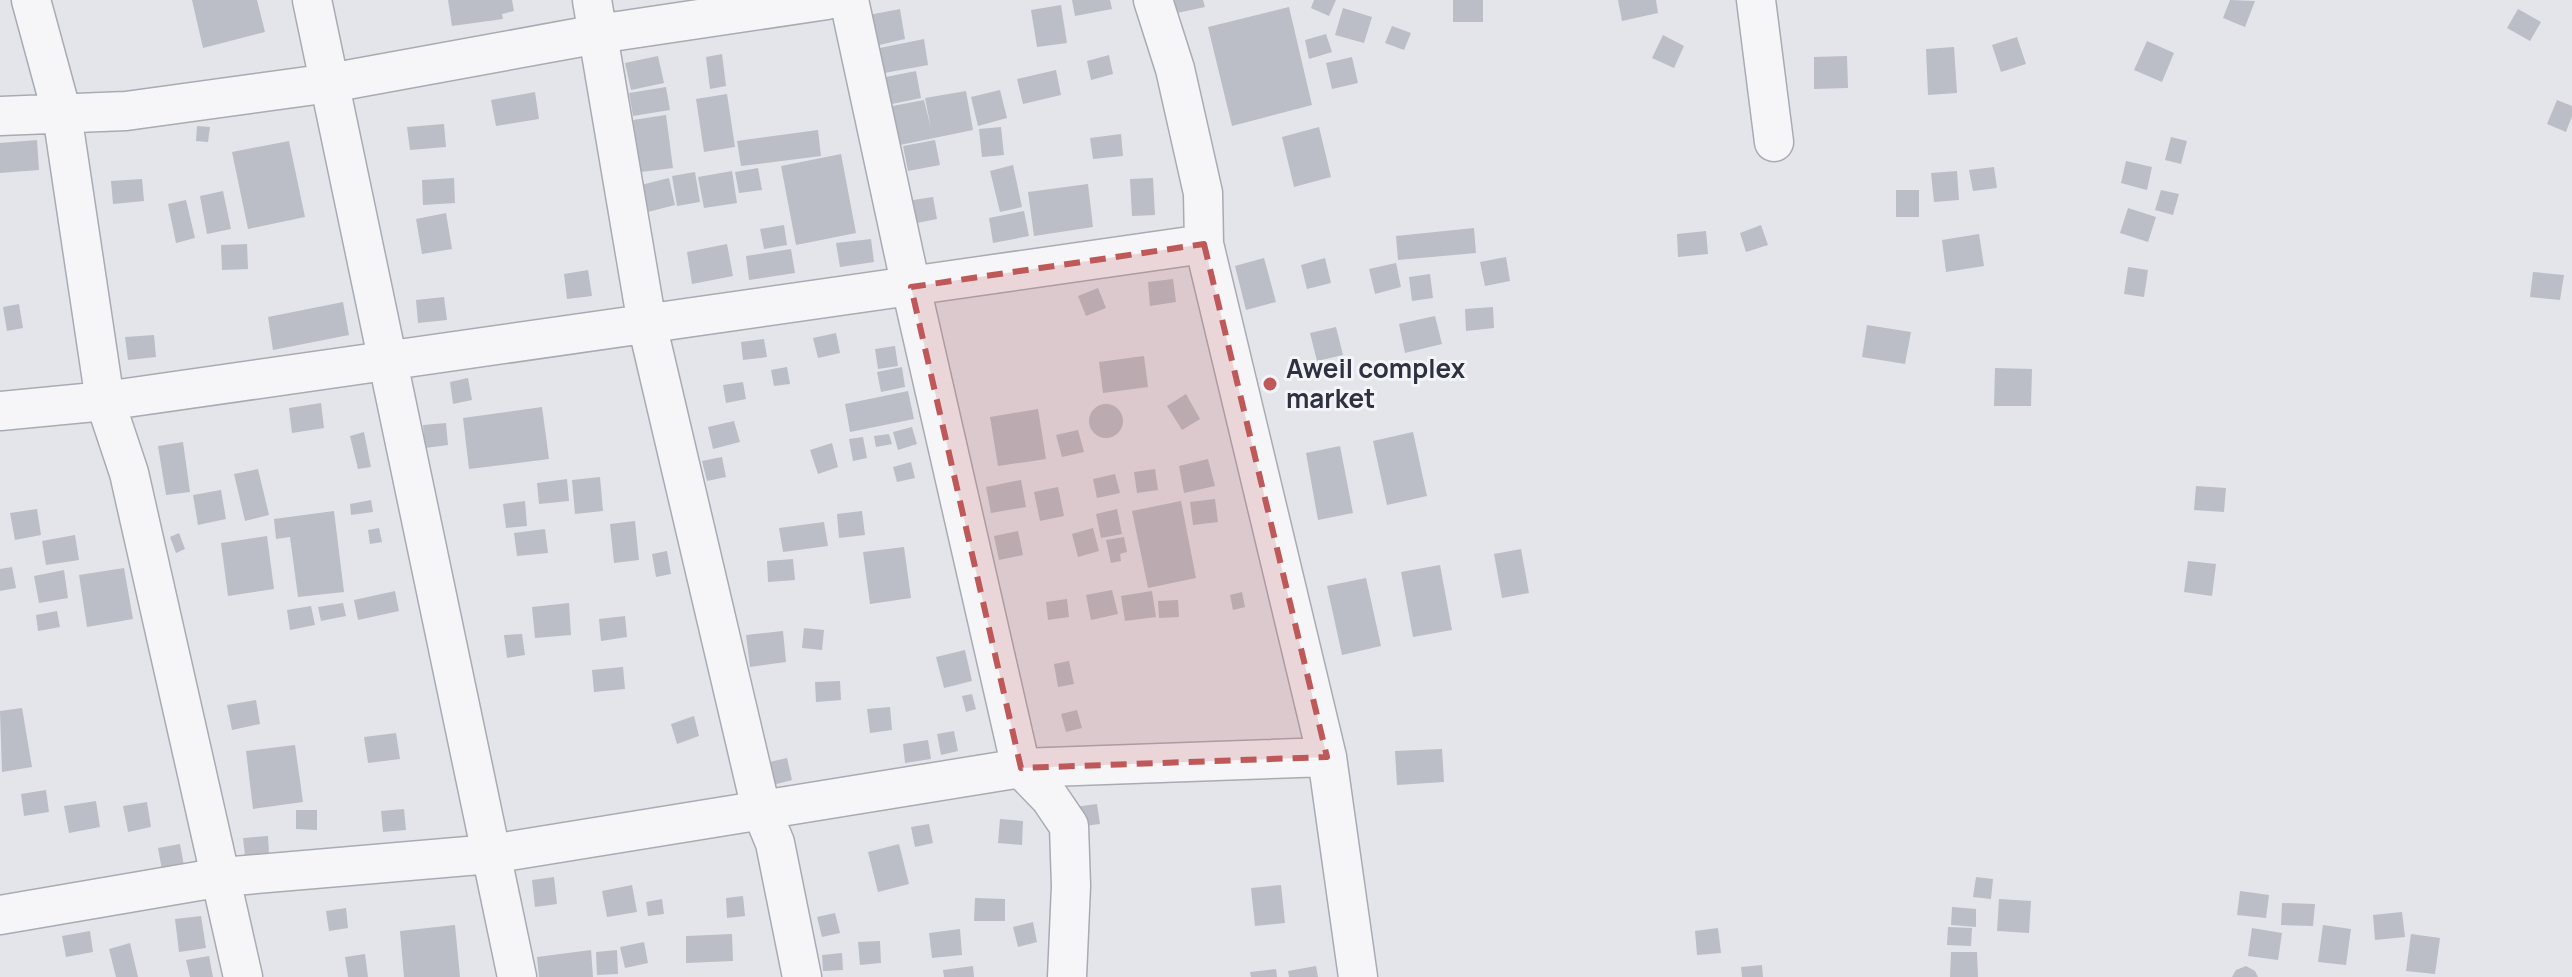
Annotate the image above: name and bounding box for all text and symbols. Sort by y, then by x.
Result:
place label: Aweil complex market [1286,350,1466,416]
marker: Aweil complex market [1261,375,1279,393]

